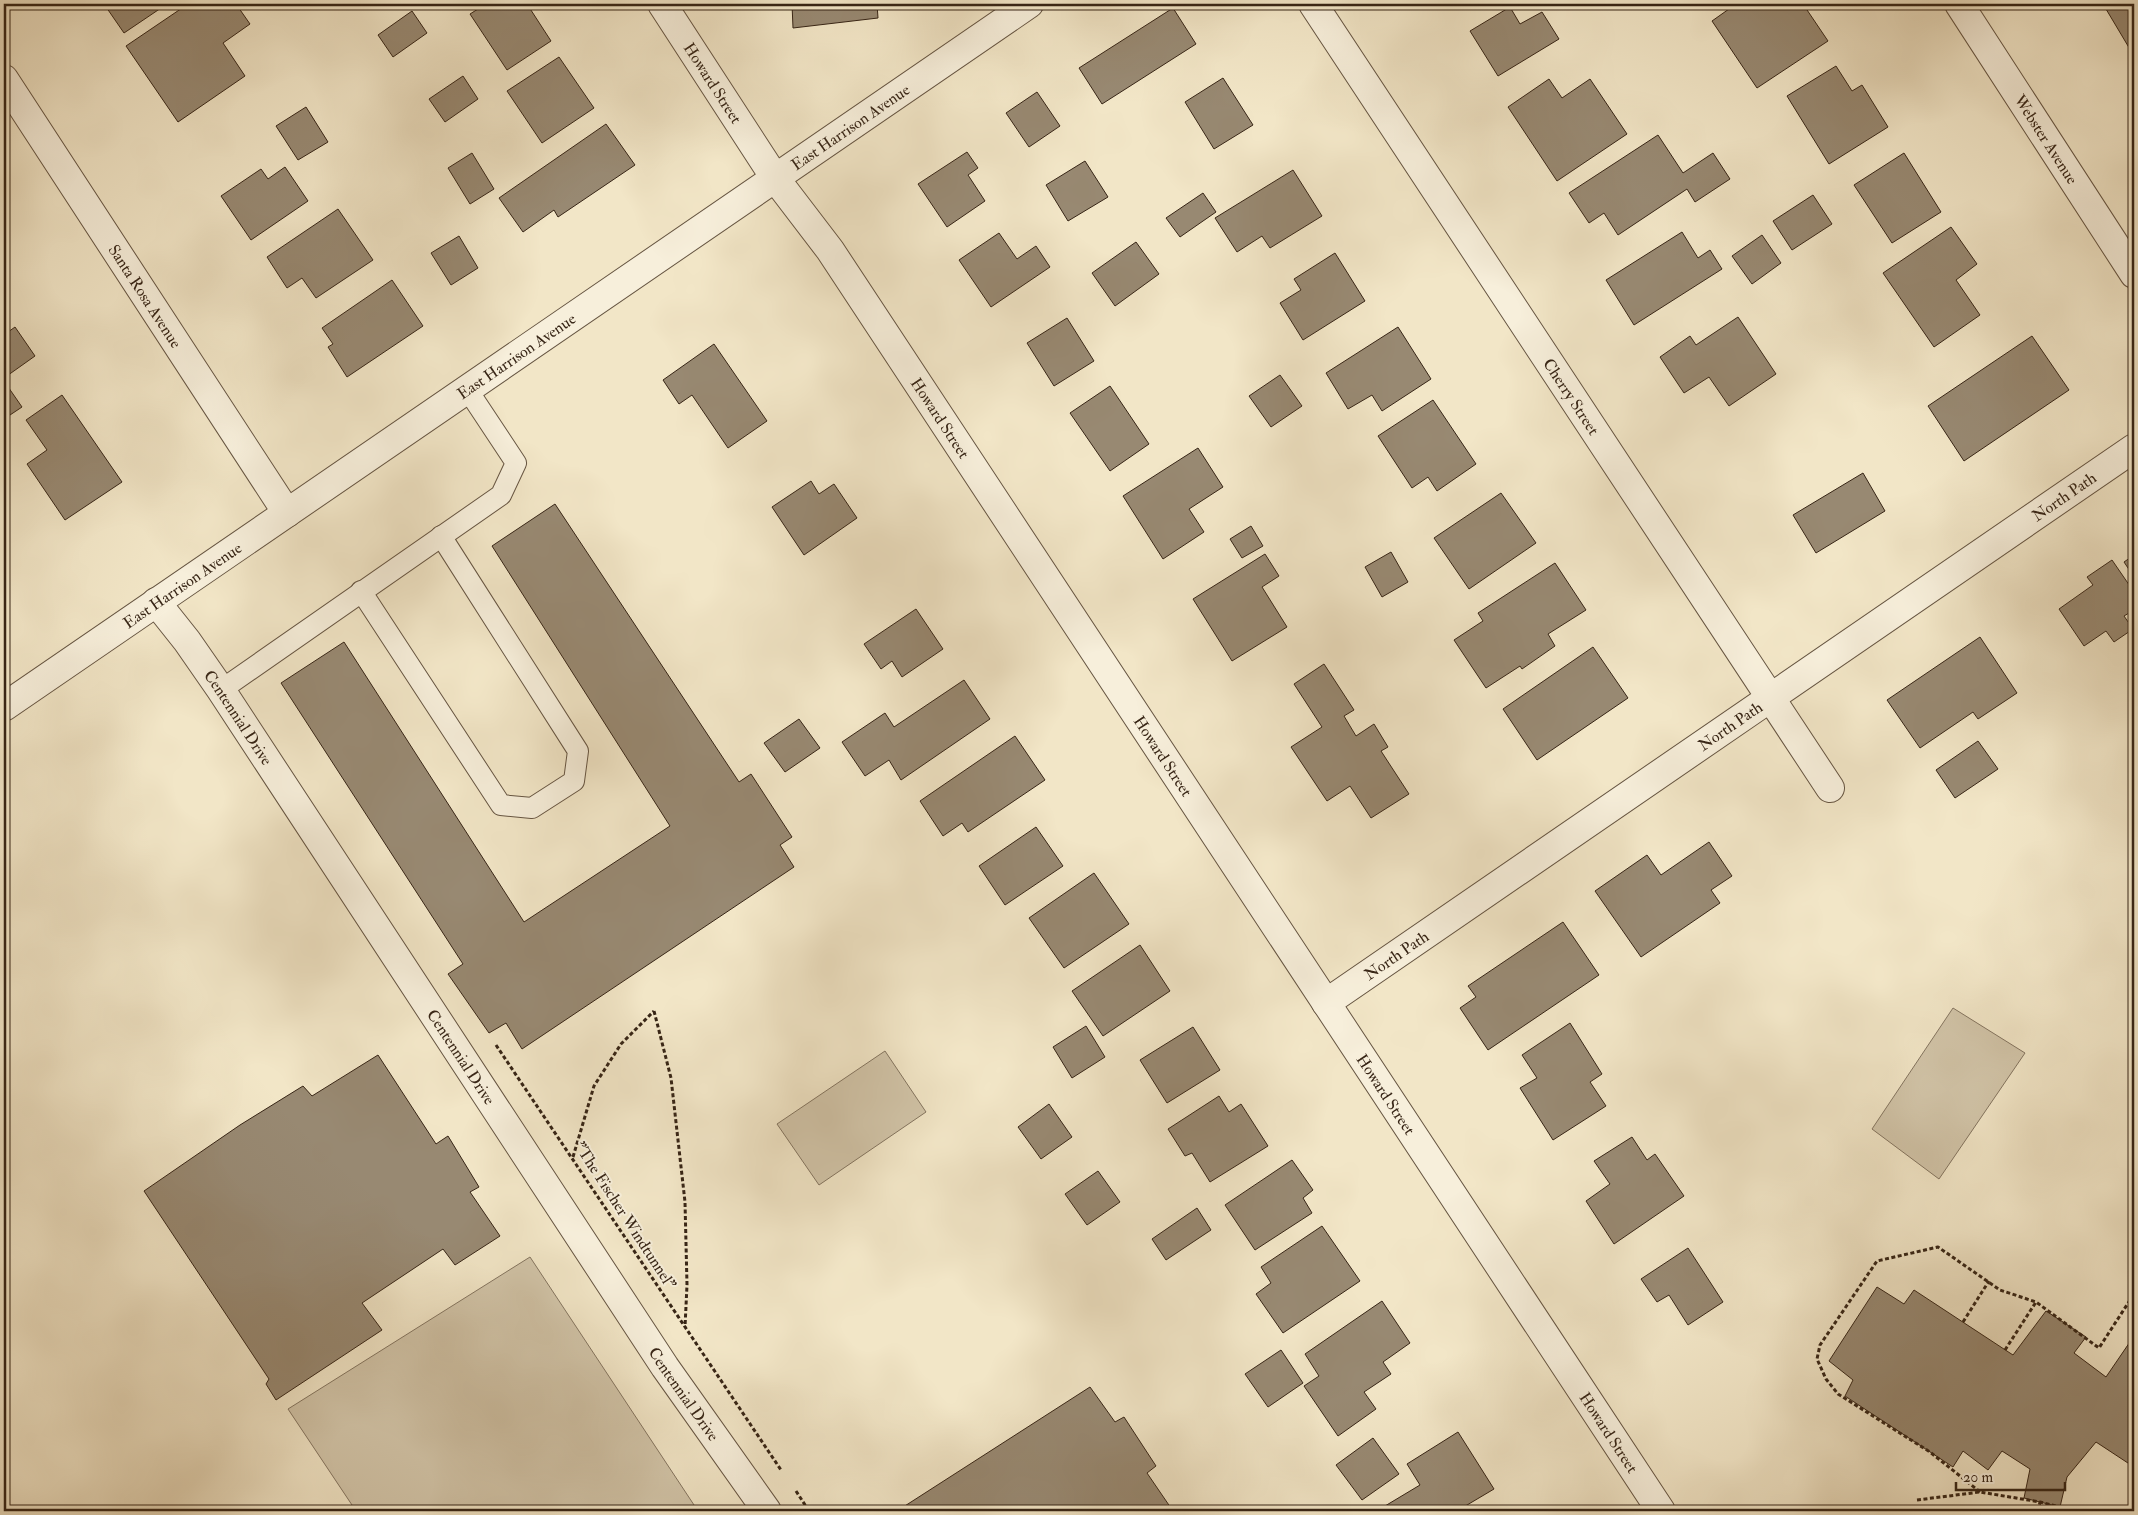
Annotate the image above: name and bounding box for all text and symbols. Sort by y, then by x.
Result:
street label: Howard Street [679,39,746,128]
street label: East Harrison Avenue [788,80,914,175]
street label: Webster Avenue [2009,90,2082,188]
street label: Santa Rosa Avenue [104,241,186,352]
street label: East Harrison Avenue [454,309,580,404]
street label: Cherry Street [1538,355,1603,439]
street label: Howard Street [906,374,974,462]
street label: North Path [2028,468,2101,526]
street label: East Harrison Avenue [120,538,246,633]
street label: Centennial Drive [199,666,277,769]
street label: North Path [1694,697,1767,756]
street label: Howard Street [1129,712,1196,801]
street label: North Path [1361,926,1433,985]
street label: Centennial Drive [422,1006,499,1109]
street label: Howard Street [1352,1050,1419,1139]
street label: "The Fischer Windtunnel" [570,1138,680,1293]
street label: Centennial Drive [644,1344,723,1445]
street label: Howard Street [1574,1389,1642,1477]
scale bar [1956,1460,2064,1492]
text: 20 m [1963,1468,1993,1487]

